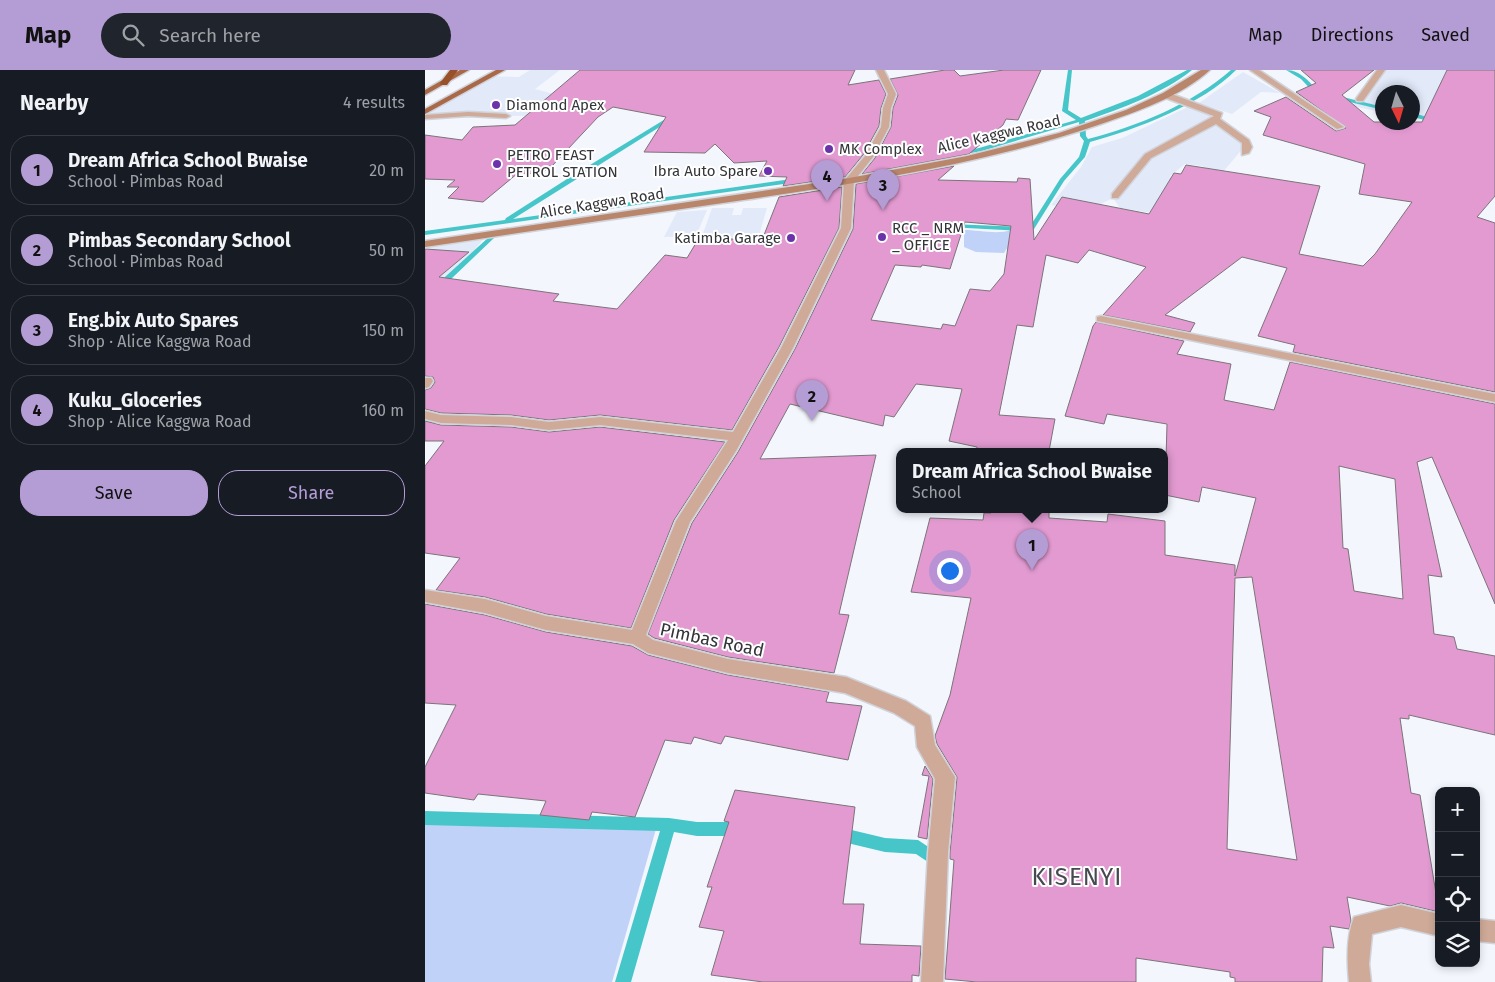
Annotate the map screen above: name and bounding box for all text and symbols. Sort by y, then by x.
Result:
search box [101,13,451,58]
text: Map [25,21,71,49]
icon: search [119,21,147,49]
text: Search here [159,24,261,47]
text: Map [1248,24,1283,46]
text: Directions [1311,24,1393,46]
text: Saved [1421,24,1470,46]
north arrow [1375,85,1420,130]
text: Nearby [20,90,88,116]
text: 4 results [343,93,405,112]
place label: Diamond Apex [506,96,605,114]
marker: Diamond Apex [490,99,502,111]
street label: Alice Kaggwa Road [936,111,1062,157]
place label: MK Complex [839,140,922,158]
marker: MK Complex [823,143,835,155]
place label: PETRO FEAST PETROL STATION [507,146,618,181]
text: Dream Africa School Bwaise [68,149,308,172]
marker: PETRO FEAST PETROL STATION [491,158,503,170]
pin: 4 [811,160,843,201]
text: 1 [33,161,41,180]
text: 20 m [369,161,404,180]
place label: Ibra Auto Spare [653,162,758,180]
marker: Ibra Auto Spare [762,165,774,177]
pin: 3 [867,169,899,210]
text: School · Pimbas Road [68,172,223,191]
street label: Alice Kaggwa Road [538,184,666,222]
place label: RCC _ NRM _ OFFICE [892,219,964,254]
text: Pimbas Secondary School [68,229,291,252]
place label: Katimba Garage [674,229,781,247]
marker: RCC _ NRM _ OFFICE [876,231,888,243]
marker: Katimba Garage [785,232,797,244]
text: 2 [33,241,41,260]
text: 50 m [369,241,404,260]
text: School · Pimbas Road [68,252,223,271]
text: Eng.bix Auto Spares [68,309,239,332]
text: 3 [33,321,41,340]
text: 150 m [362,321,404,340]
text: Shop · Alice Kaggwa Road [68,332,252,351]
pin: 2 [796,380,828,421]
text: Kuku_Gloceries [68,389,202,412]
text: 4 [32,401,42,420]
text: 160 m [362,401,404,420]
text: Shop · Alice Kaggwa Road [68,412,252,431]
popup [896,448,1168,513]
text: Dream Africa School Bwaise [912,460,1152,483]
button: Save [20,470,208,516]
button: Share [218,470,405,516]
text: School [912,483,961,502]
pin: 1 [1016,529,1048,570]
your location [937,558,963,584]
street label: Pimbas Road [658,618,766,662]
map controls [1435,787,1480,967]
button: + [1435,787,1480,832]
button: − [1435,832,1480,877]
district label: KISENYI [1032,863,1122,891]
button: locate [1435,877,1480,922]
button: layers [1435,922,1480,967]

